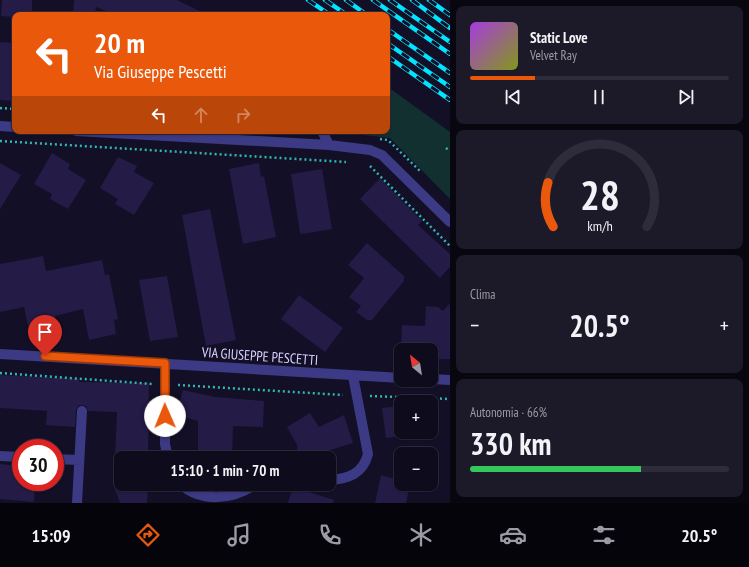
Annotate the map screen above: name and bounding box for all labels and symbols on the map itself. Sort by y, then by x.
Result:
pin [28,315,62,356]
street label: VIA GIUSEPPE PESCETTI [200,343,319,369]
north arrow [394,343,438,387]
position arrow [144,395,186,437]
speed limit sign: 30 [12,439,64,491]

